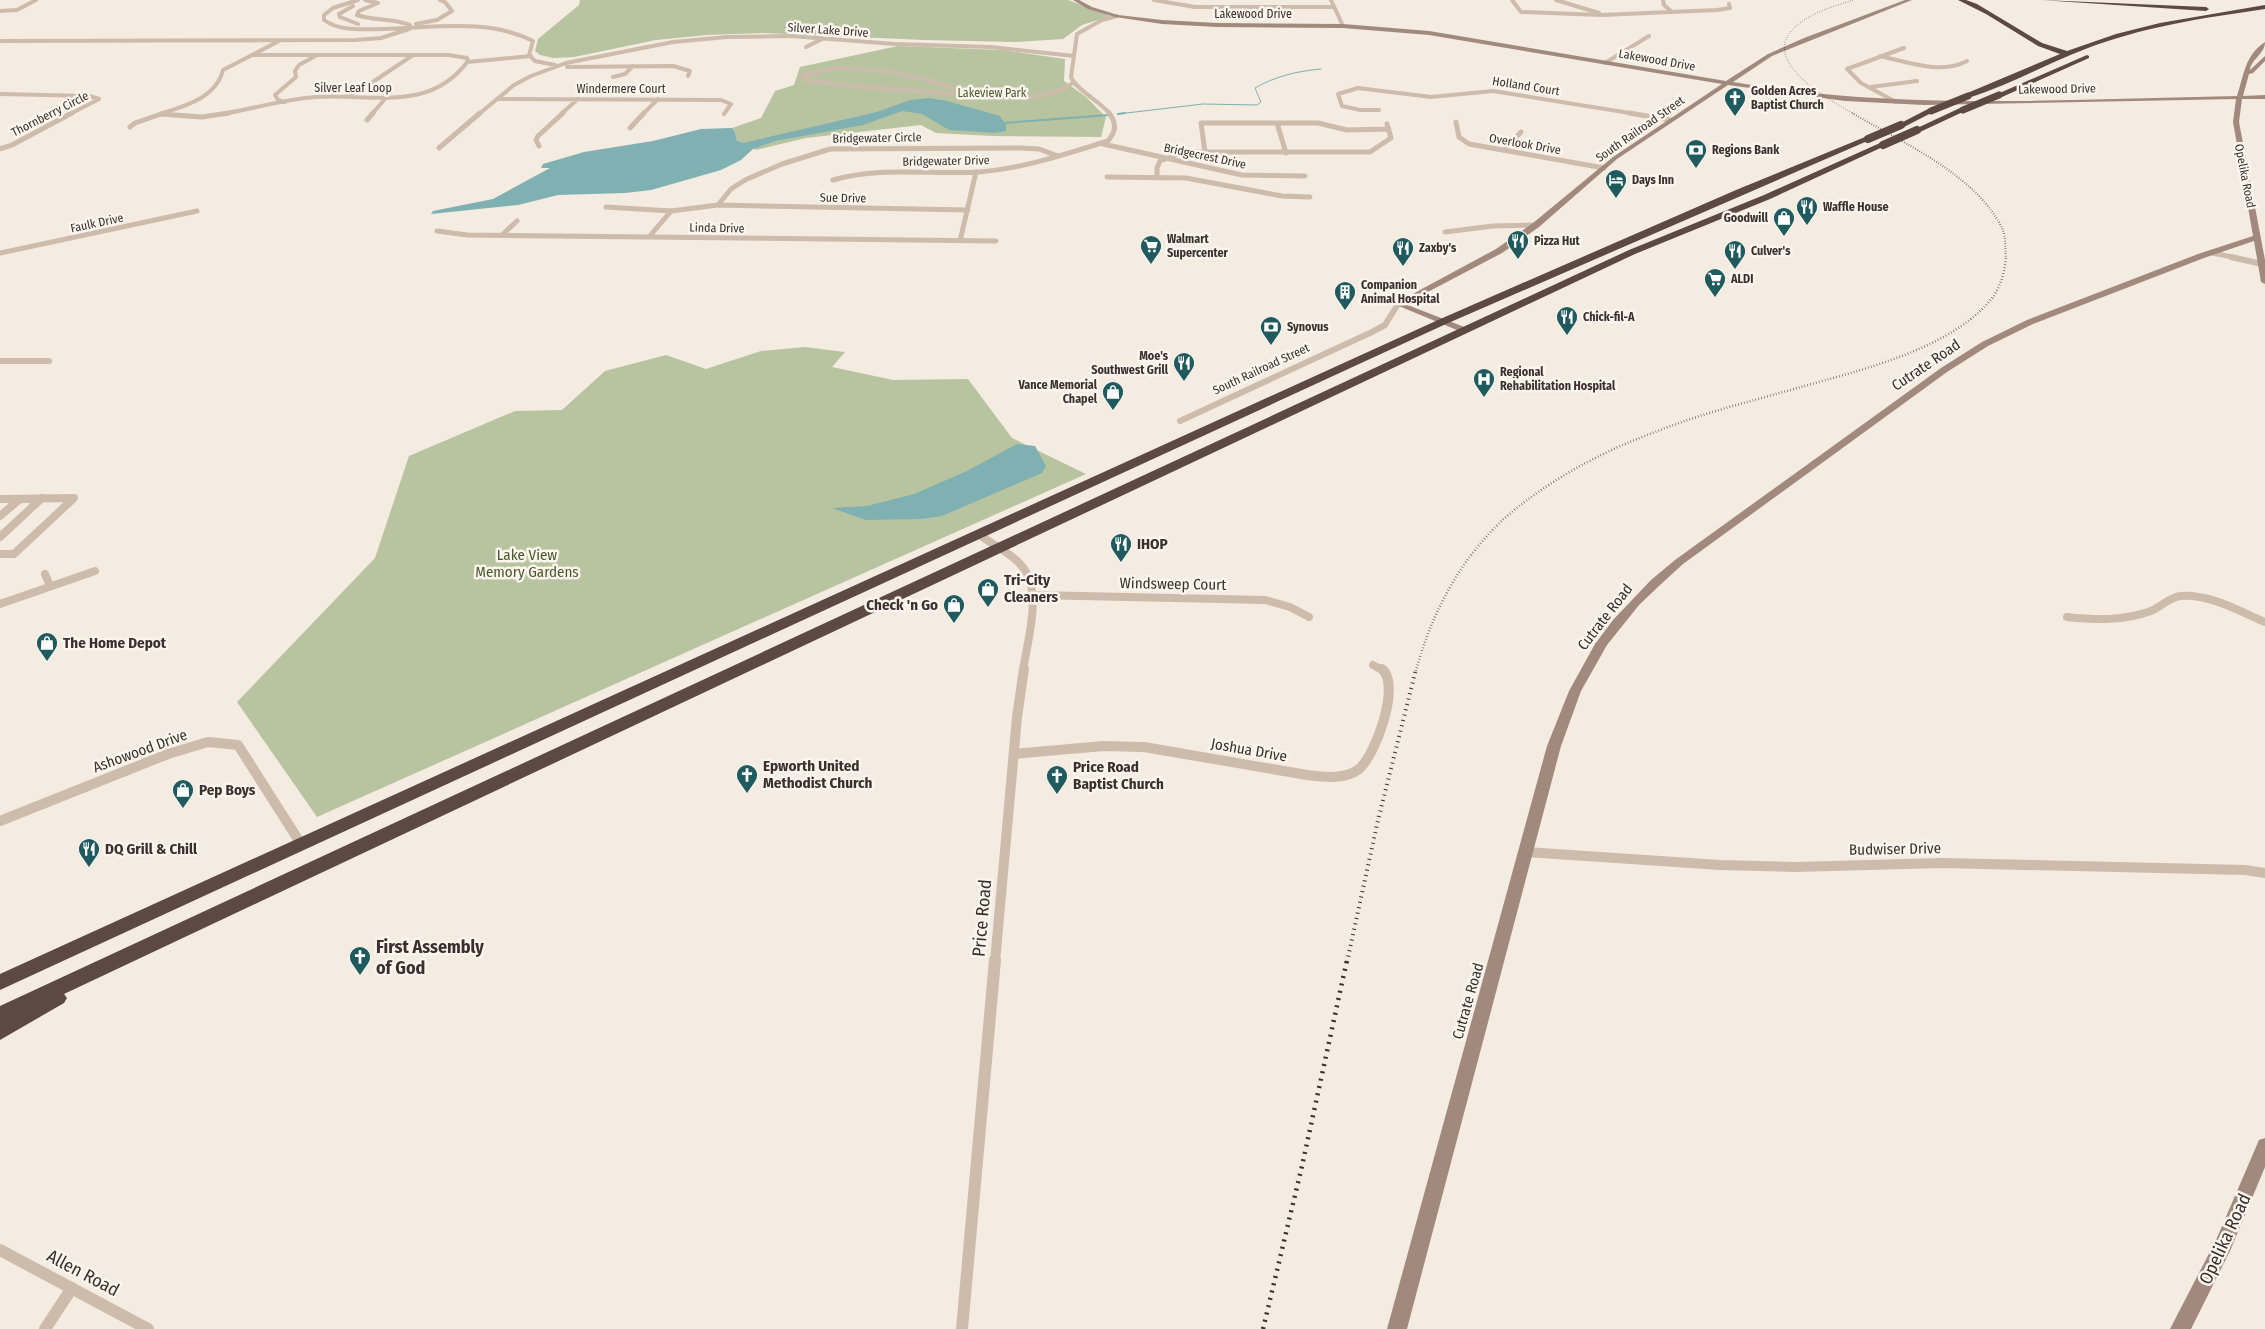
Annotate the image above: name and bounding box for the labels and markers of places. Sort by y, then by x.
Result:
place label: Golden Acres Baptist Church [1751,84,1824,112]
church icon: Golden Acres Baptist Church [1723,86,1747,117]
bank icon: Regions Bank [1684,138,1708,169]
place label: Regions Bank [1712,143,1780,157]
hotel icon: Days Inn [1604,168,1628,199]
place label: Days Inn [1632,173,1674,187]
restaurant icon: Waffle House [1795,195,1819,226]
place label: Waffle House [1823,200,1889,214]
shop icon: Goodwill [1772,206,1796,237]
place label: Goodwill [1724,211,1769,225]
restaurant icon: Pizza Hut [1506,229,1530,260]
place label: Walmart Supercenter [1167,232,1229,260]
supermarket icon: Walmart Supercenter [1139,234,1163,265]
place label: Pizza Hut [1534,234,1580,248]
restaurant icon: Zaxby's [1391,236,1415,267]
restaurant icon: Culver's [1723,239,1747,270]
place label: Zaxby's [1419,241,1457,255]
place label: Culver's [1751,244,1791,258]
supermarket icon: ALDI [1703,267,1727,298]
place label: ALDI [1730,272,1753,286]
place label: Companion Animal Hospital [1360,278,1440,306]
building icon: Companion Animal Hospital [1333,280,1357,311]
restaurant icon: Chick-fil-A [1555,305,1579,336]
place label: Chick-fil-A [1583,310,1635,324]
bank icon: Synovus [1259,315,1283,346]
place label: Synovus [1287,320,1329,334]
place label: Moe's Southwest Grill [1091,349,1169,377]
restaurant icon: Moe's Southwest Grill [1172,351,1196,382]
place label: Regional Rehabilitation Hospital [1500,365,1616,393]
hospital icon: Regional Rehabilitation Hospital [1472,367,1496,398]
place label: Vance Memorial Chapel [1017,378,1098,406]
shop icon: Vance Memorial Chapel [1101,380,1125,411]
restaurant icon: IHOP [1109,532,1133,563]
place label: IHOP [1137,535,1168,553]
place label: Tri-City Cleaners [1004,571,1058,606]
shop icon: Tri-City Cleaners [976,577,1000,608]
shop icon: Check 'n Go [942,593,966,624]
place label: Check 'n Go [866,596,938,614]
shop icon: The Home Depot [35,631,59,662]
place label: The Home Depot [63,634,167,652]
place label: Epworth United Methodist Church [763,757,873,792]
place label: Price Road Baptist Church [1073,758,1164,793]
church icon: Epworth United Methodist Church [735,763,759,794]
church icon: Price Road Baptist Church [1045,764,1069,795]
shop icon: Pep Boys [171,778,195,809]
place label: Pep Boys [199,781,256,799]
restaurant icon: DQ Grill & Chill [77,837,101,868]
place label: DQ Grill & Chill [105,840,198,858]
place label: First Assembly of God [376,936,484,979]
church icon: First Assembly of God [348,945,372,976]

